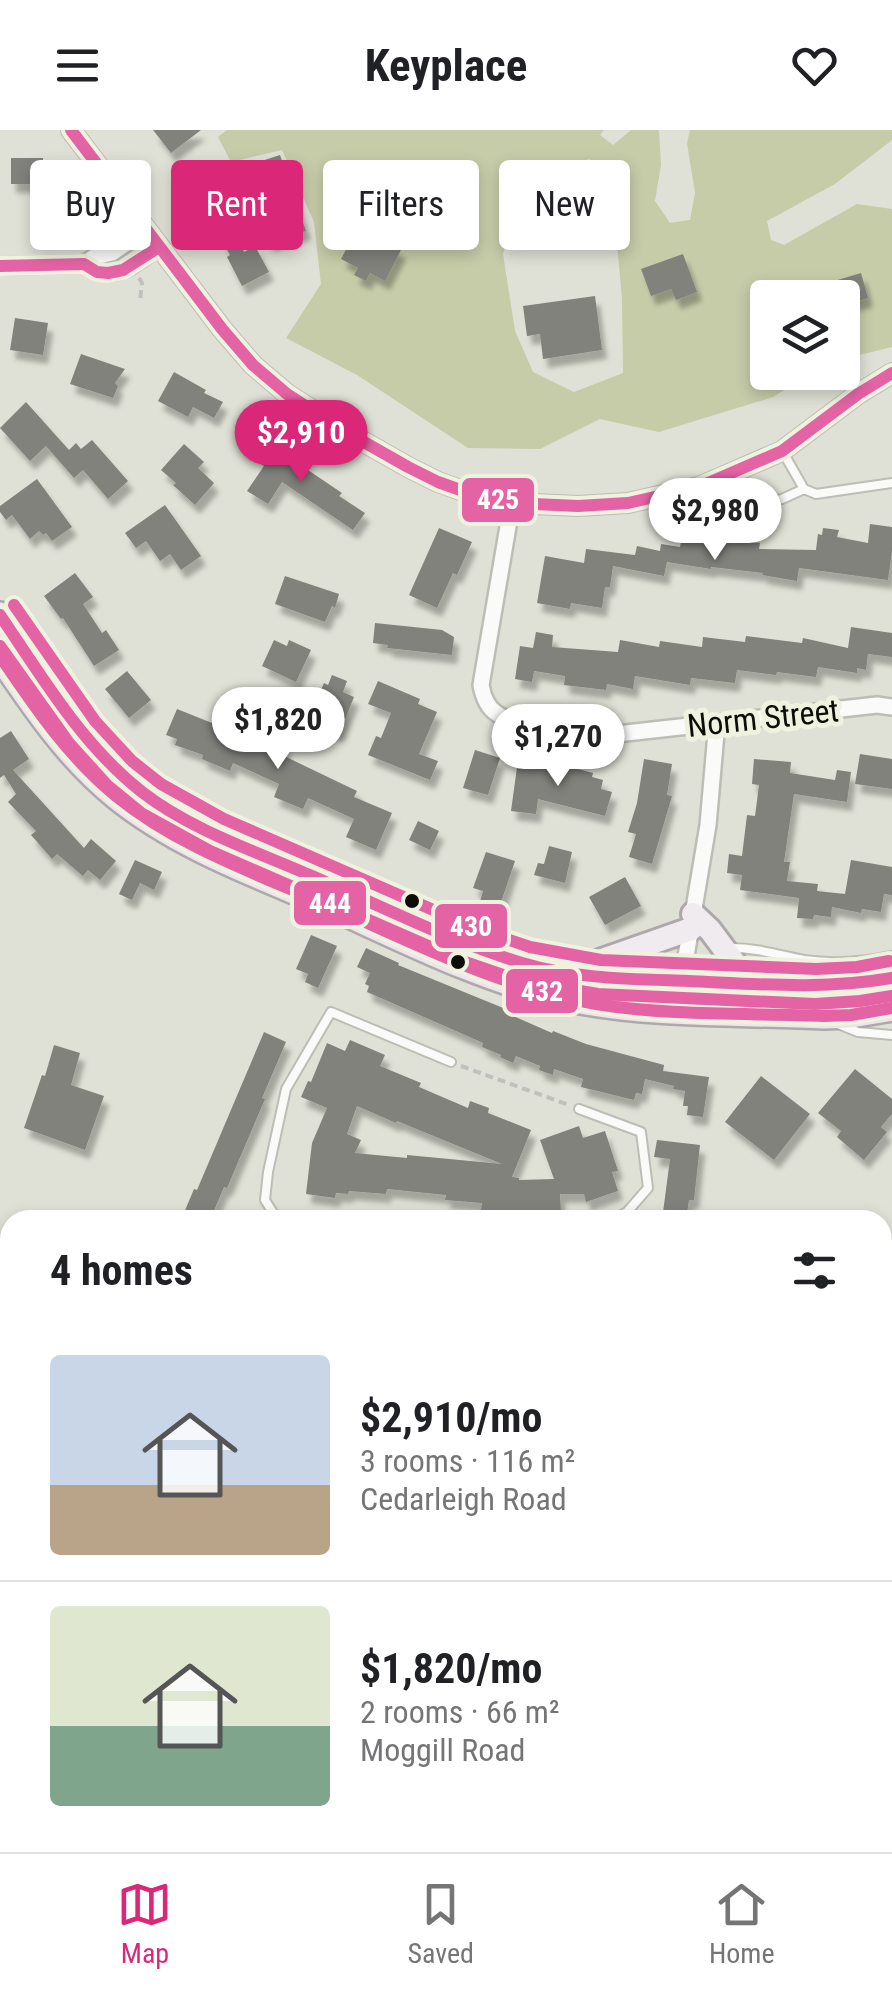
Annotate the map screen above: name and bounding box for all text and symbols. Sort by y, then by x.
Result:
icon: menu [50,38,105,93]
icon: heart [787,38,842,93]
text: Keyplace [365,39,527,92]
chip: Buy [30,160,151,250]
chip: Rent [171,160,303,250]
chip: Filters [323,160,479,250]
chip: New [499,160,630,250]
map controls [750,280,860,390]
button: layers [750,280,860,390]
pin: $2,910 [220,400,382,485]
text: $2,910 [257,413,345,451]
line badge: 425 [460,476,536,524]
pin: $2,980 [634,478,796,563]
text: 425 [477,483,519,516]
text: $2,980 [671,491,759,529]
pin: $1,820 [197,687,359,772]
street label: Norm Street [685,691,841,745]
text: $1,820 [234,700,322,738]
pin: $1,270 [477,704,639,789]
text: $1,270 [514,717,602,755]
line badge: 444 [292,879,368,927]
text: 444 [309,887,351,920]
unlabelled marker [402,891,422,911]
line badge: 430 [433,902,509,950]
text: 430 [450,910,492,943]
unlabelled marker [448,952,468,972]
line badge: 432 [504,967,580,1015]
text: 432 [521,975,563,1008]
icon: filters [787,1243,842,1298]
text: 4 homes [50,1246,193,1295]
text: $2,910/mo [360,1393,542,1442]
icon: home [130,1395,250,1515]
text: 3 rooms · 116 m² [360,1442,575,1480]
text: Cedarleigh Road [360,1480,567,1518]
text: $1,820/mo [360,1644,542,1693]
icon: home [130,1646,250,1766]
text: 2 rooms · 66 m² [360,1693,559,1731]
text: Moggill Road [360,1731,525,1769]
tab: Map [117,1877,172,1970]
tab: Saved [407,1877,474,1970]
tab: Home [709,1877,775,1970]

